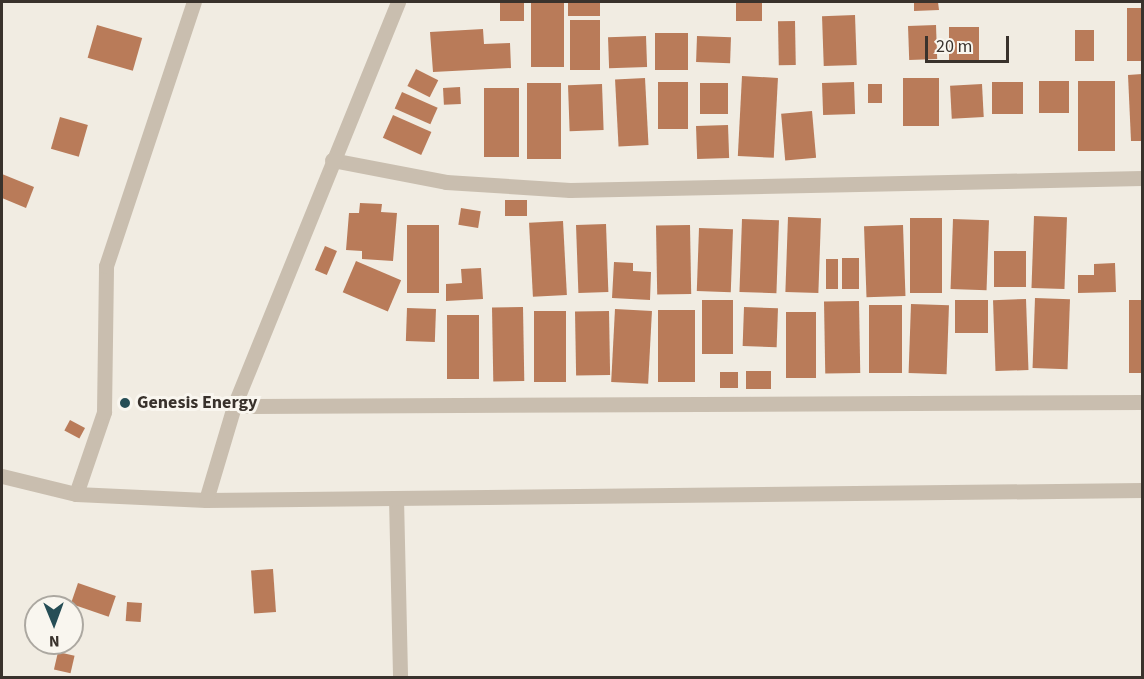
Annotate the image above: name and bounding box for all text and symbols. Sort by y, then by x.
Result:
scale bar [928,24,1012,62]
text: 20 m [936,34,972,59]
place label: Genesis Energy [137,392,257,414]
marker: Genesis Energy [118,396,132,410]
north arrow [24,595,84,655]
text: N [49,630,60,652]

